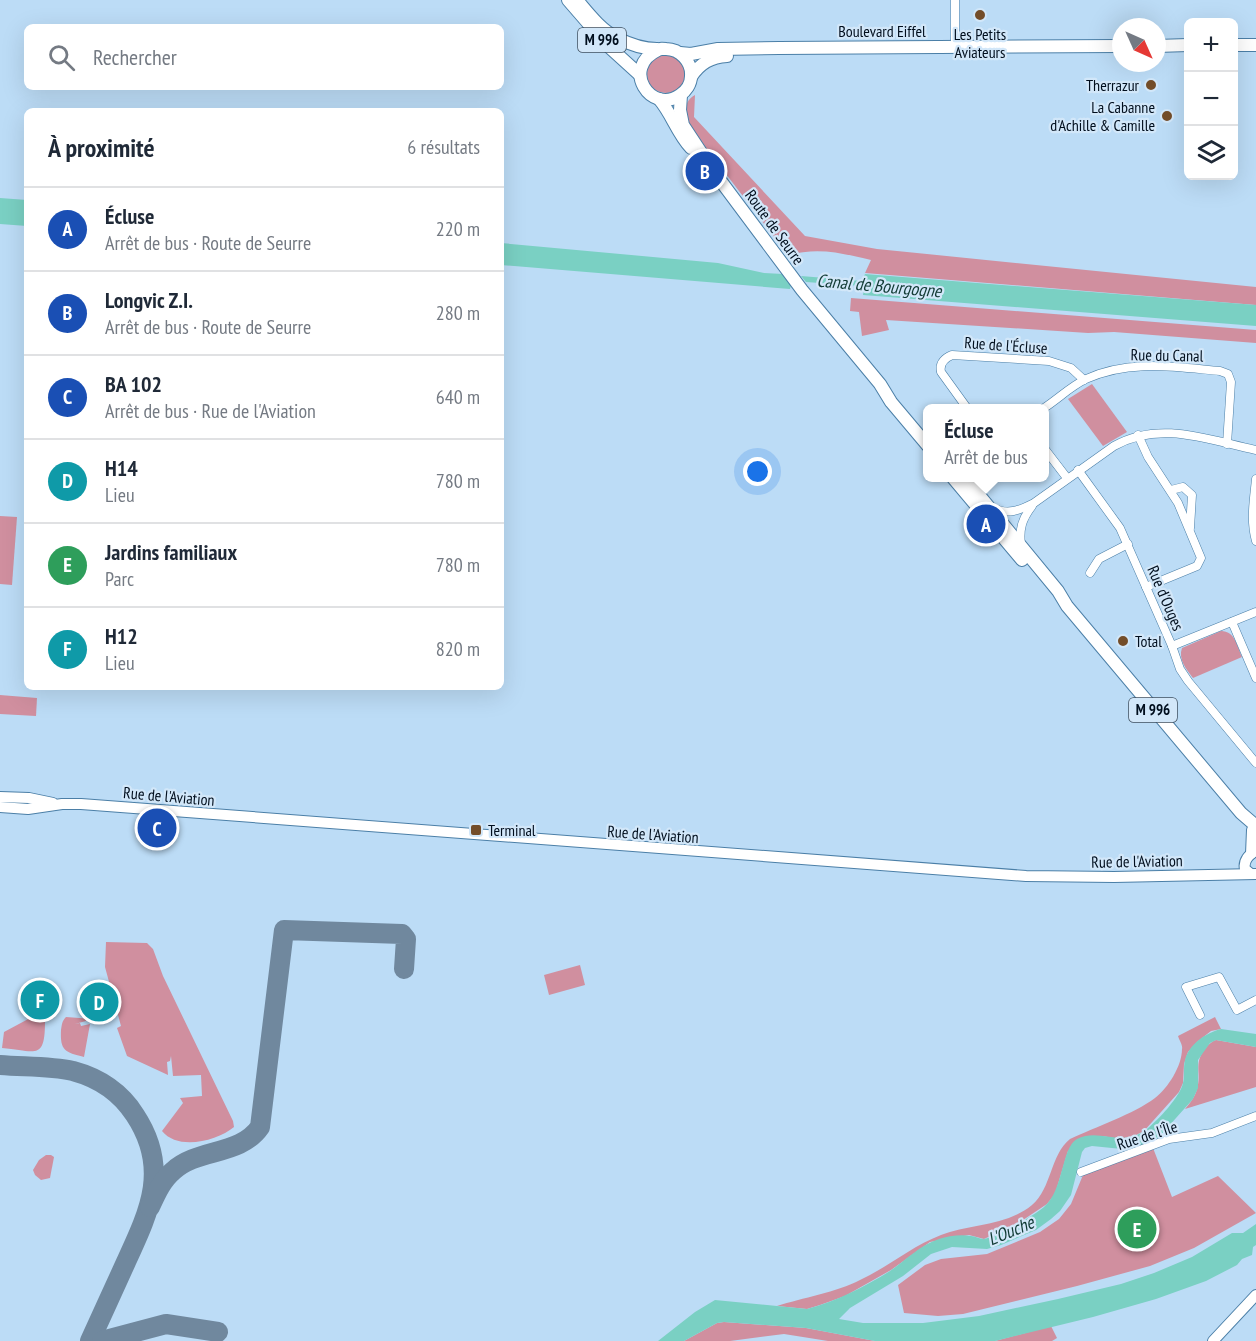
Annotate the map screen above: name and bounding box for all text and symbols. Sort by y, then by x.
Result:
marker: Les Petits Aviateurs [973,8,987,22]
north arrow [1112,18,1166,72]
map controls [1184,18,1238,180]
button: + [1184,18,1238,72]
street label: Boulevard Eiffel [838,21,926,41]
search box [24,24,504,90]
place label: Les Petits Aviateurs [954,24,1006,62]
road number: M 996 [578,28,626,52]
icon: search [45,41,78,74]
text: Rechercher [93,43,177,71]
button: − [1184,72,1238,126]
place label: Therrazur [1086,75,1140,95]
marker: Therrazur [1144,78,1158,92]
place label: La Cabanne d'Achille & Camille [1050,97,1155,135]
marker: La Cabanne d'Achille & Camille [1160,109,1174,123]
button: layers [1184,126,1238,180]
text: À proximité [48,131,155,164]
text: 6 résultats [407,134,480,160]
pin: B [686,148,724,194]
street label: Route de Seurre [741,186,809,268]
text: Écluse [105,202,154,230]
text: A [62,216,73,242]
text: 220 m [436,216,480,242]
text: Arrêt de bus · Route de Seurre [105,230,311,256]
water label: Canal de Bourgogne [816,269,944,303]
text: Longvic Z.I. [105,286,193,314]
text: B [63,300,72,326]
text: 280 m [436,300,480,326]
text: Arrêt de bus · Route de Seurre [105,314,311,340]
street label: Rue de l'Écluse [964,332,1048,358]
street label: Rue du Canal [1131,344,1204,366]
text: BA 102 [105,370,162,398]
text: C [63,384,72,410]
text: 640 m [436,384,480,410]
text: Arrêt de bus · Rue de l'Aviation [105,398,316,424]
popup [923,404,1049,482]
text: Écluse [944,416,994,444]
text: Arrêt de bus [944,444,1028,470]
text: H14 [105,454,138,482]
your location [743,457,772,486]
text: D [62,468,73,494]
text: 780 m [436,468,480,494]
text: Lieu [105,482,135,508]
pin: A [966,502,1006,546]
text: Jardins familiaux [105,538,237,566]
text: E [63,552,72,578]
text: 780 m [436,552,480,578]
street label: Rue d'Ouges [1143,563,1189,633]
text: Parc [105,566,134,592]
text: H12 [105,622,138,650]
place label: Total [1135,631,1162,651]
marker: Total [1116,634,1130,648]
text: F [63,636,72,662]
text: 820 m [436,636,480,662]
text: Lieu [105,650,135,676]
road number: M 996 [1129,698,1177,722]
street label: Rue de l'Aviation [123,782,215,810]
pin: C [138,806,176,850]
place label: Terminal [488,820,536,840]
street label: Rue de l'Aviation [607,821,699,847]
marker: Terminal [469,823,483,837]
street label: Rue de l'Aviation [1091,850,1183,872]
pin: F [20,978,60,1022]
pin: D [80,980,118,1024]
street label: Rue de l'Île [1114,1116,1180,1154]
pin: E [1118,1206,1156,1252]
water label: L'Ouche [984,1210,1039,1250]

